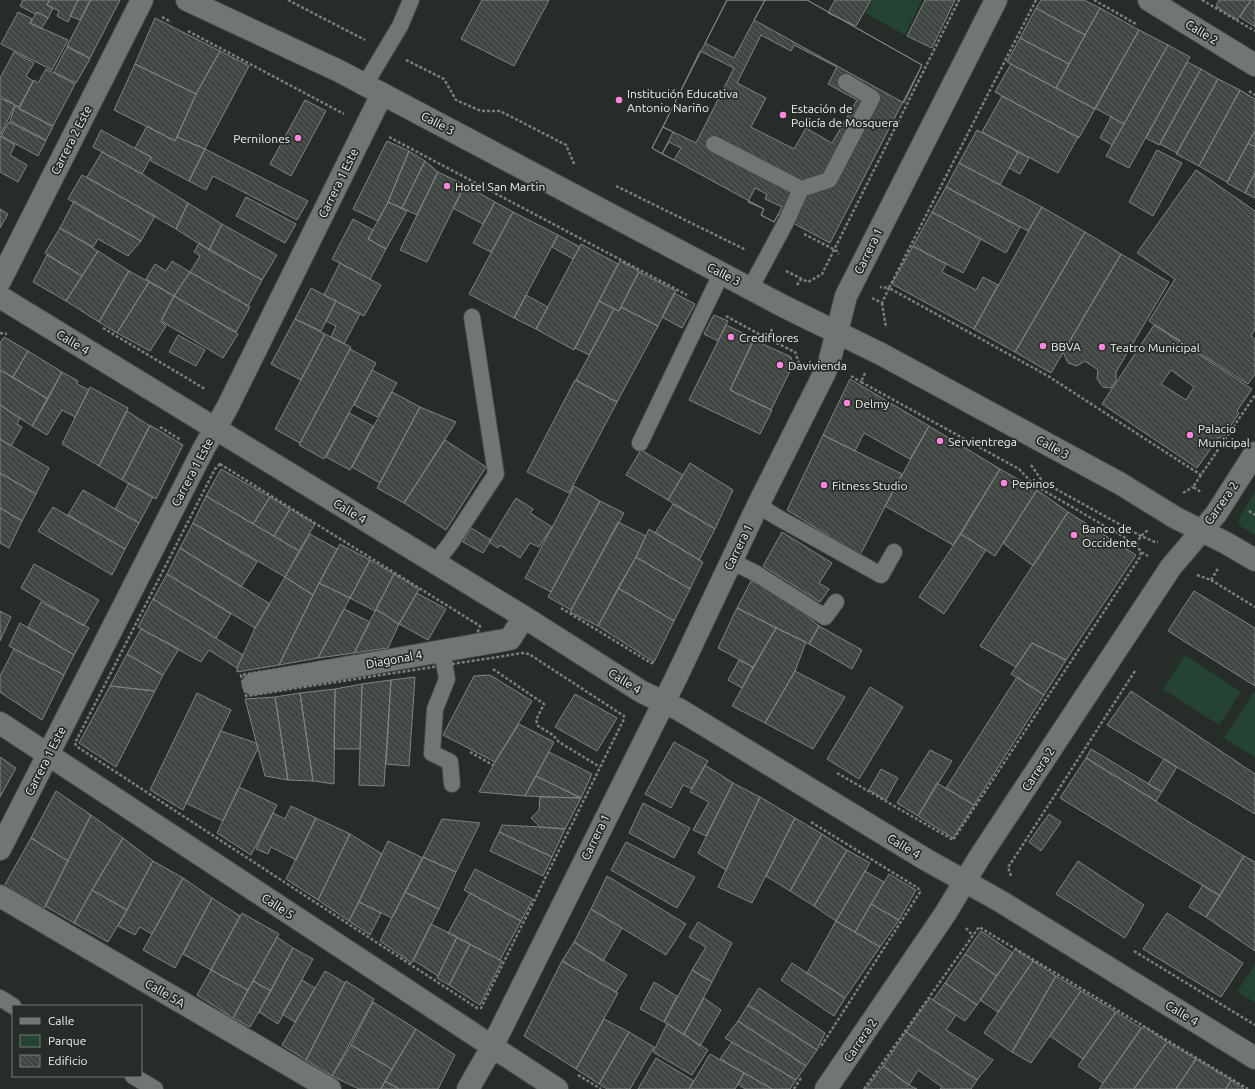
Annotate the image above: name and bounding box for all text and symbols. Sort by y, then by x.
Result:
street label: Calle 2 [1183,17,1221,47]
place label: Institución Educativa Antonio Nariño [627,87,738,114]
marker: Institución Educativa Antonio Nariño [614,95,624,105]
place label: Estación de Policía de Mosquera [791,102,899,129]
street label: Carrera 2 Este [48,103,94,177]
street label: Calle 3 [419,109,457,137]
marker: Estación de Policía de Mosquera [778,110,788,120]
place label: Pernilones [233,132,290,145]
marker: Pernilones [293,133,303,143]
street label: Carrera 1 Este [316,146,360,220]
place label: Hotel San Martin [455,180,545,193]
marker: Hotel San Martin [442,181,452,191]
street label: Carrera 1 [851,226,885,276]
street label: Calle 3 [705,260,743,288]
street label: Calle 4 [54,327,92,357]
place label: Crediflores [739,331,799,344]
marker: Crediflores [726,332,736,342]
place label: BBVA [1051,340,1081,353]
marker: BBVA [1038,341,1048,351]
place label: Teatro Municipal [1110,341,1200,354]
marker: Teatro Municipal [1097,342,1107,352]
place label: Davivienda [788,359,847,372]
marker: Davivienda [775,360,785,370]
place label: Delmy [855,397,890,410]
marker: Delmy [842,398,852,408]
place label: Palacio Municipal [1198,422,1250,449]
marker: Palacio Municipal [1185,430,1195,440]
street label: Calle 3 [1034,433,1072,461]
place label: Servientrega [948,435,1017,448]
street label: Carrera 1 Este [169,436,215,508]
marker: Servientrega [935,436,945,446]
place label: Pepinos [1012,477,1055,490]
marker: Pepinos [999,478,1009,488]
place label: Fitness Studio [832,479,907,492]
street label: Carrera 2 [1201,479,1241,527]
marker: Fitness Studio [819,480,829,490]
street label: Calle 4 [331,496,369,526]
street label: Carrera 1 [721,522,755,572]
place label: Banco de Occidente [1082,522,1137,549]
marker: Banco de Occidente [1069,530,1079,540]
street label: Diagonal 4 [365,648,423,670]
street label: Calle 4 [606,666,644,696]
street label: Carrera 1 Este [22,724,68,798]
street label: Carrera 2 [1019,745,1057,793]
street label: Carrera 1 [578,812,612,862]
street label: Calle 4 [885,831,923,861]
street label: Calle 5 [259,891,297,921]
street label: Calle 5A [143,976,187,1010]
street label: Calle 4 [1163,998,1201,1028]
legend [12,1005,142,1077]
text: Calle [48,1014,74,1027]
street label: Carrera 2 [841,1016,879,1064]
text: Parque [48,1034,86,1047]
text: Edificio [48,1054,88,1067]

